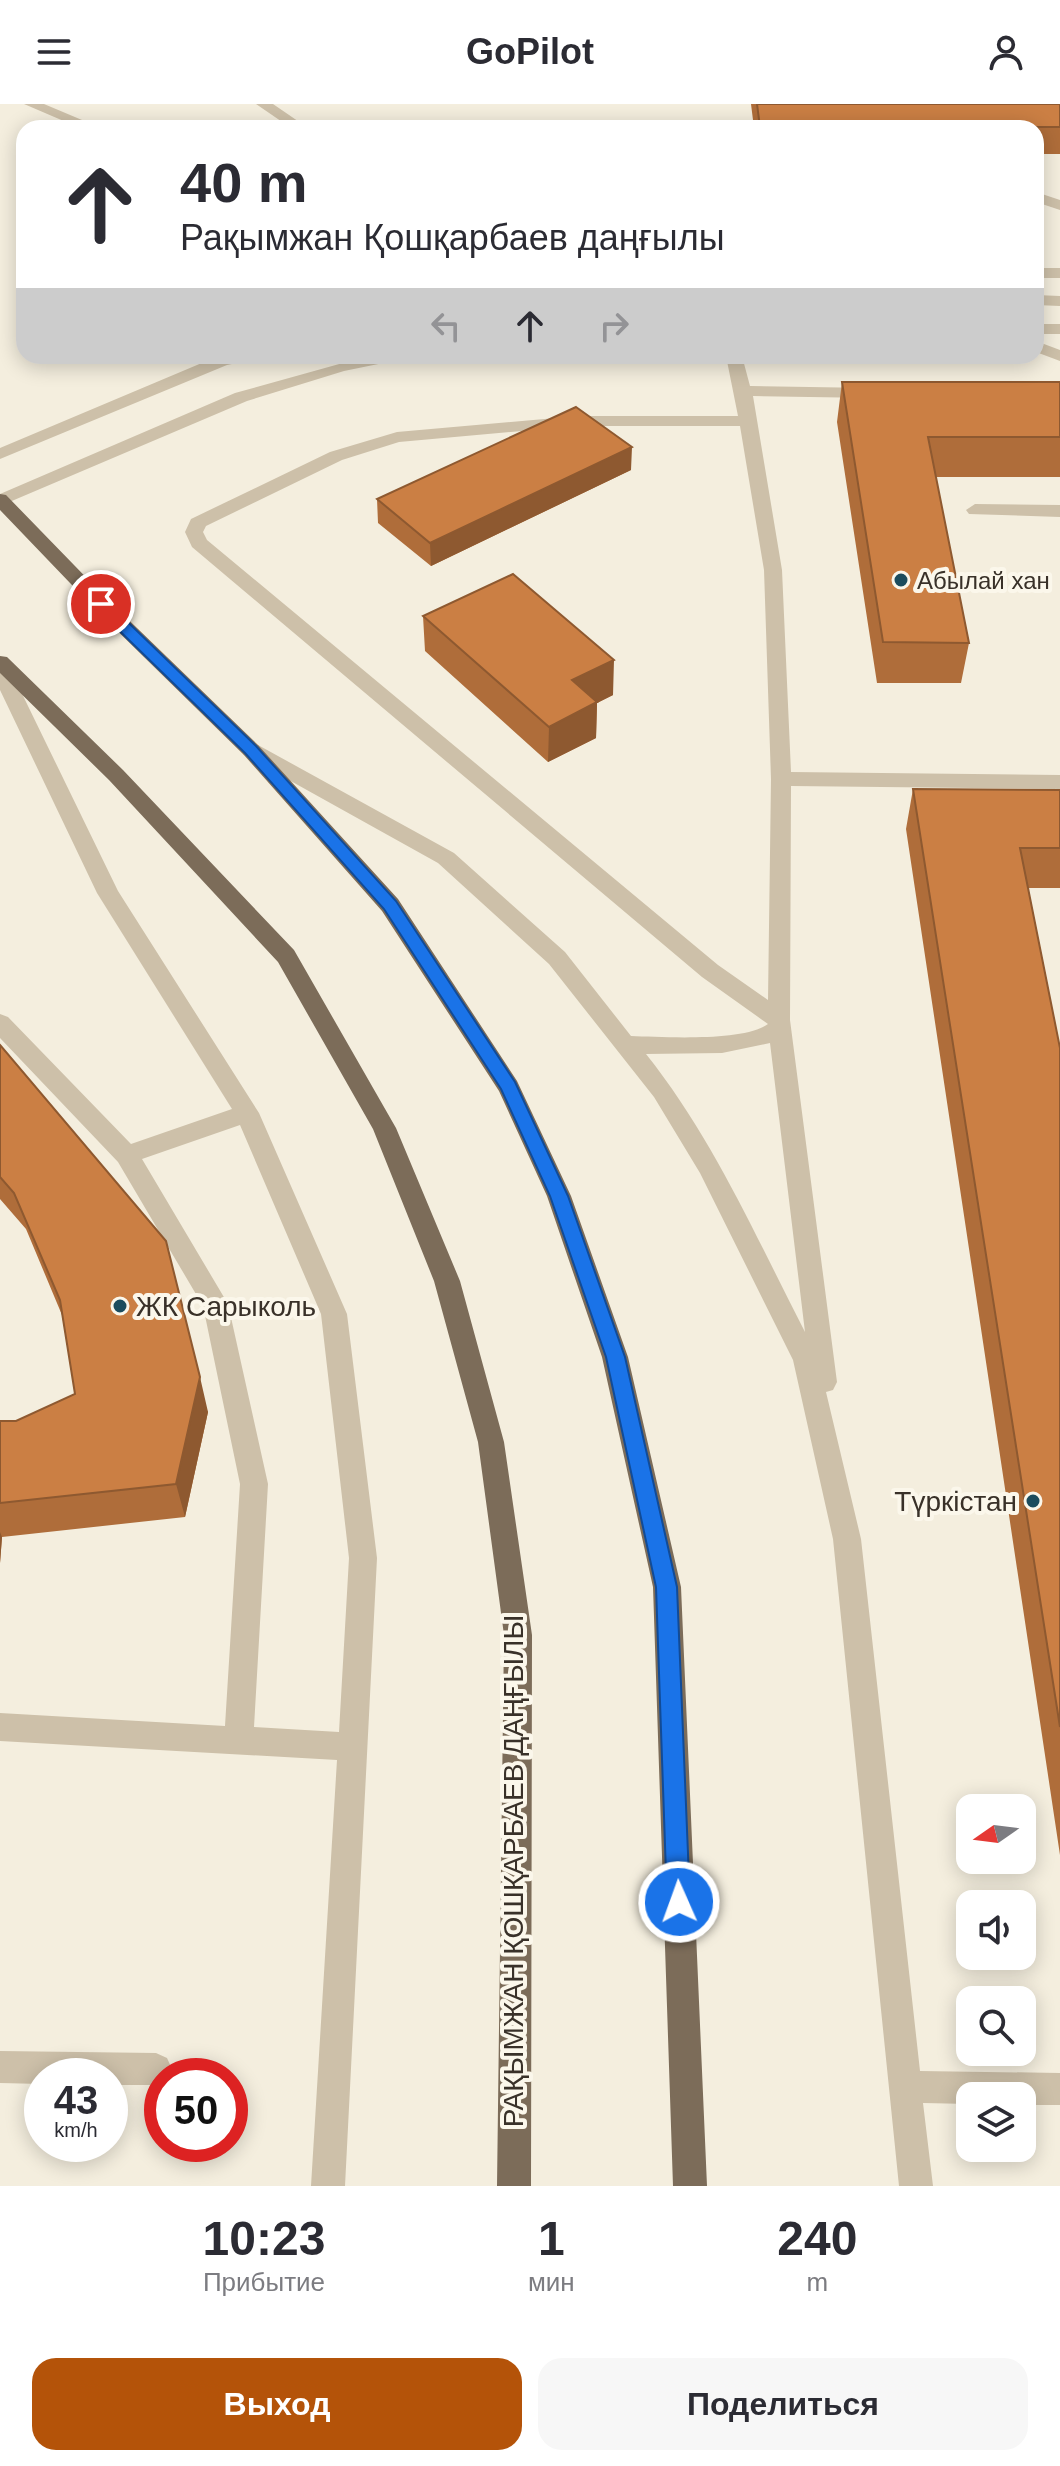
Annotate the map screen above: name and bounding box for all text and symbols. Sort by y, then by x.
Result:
icon: menu [32,30,76,74]
icon: person [984,30,1028,74]
text: GoPilot [466,31,594,72]
text: 40 m [180,151,308,214]
icon: ahead [48,152,152,256]
text: Рақымжан Қошқарбаев даңғылы [180,217,725,258]
icon: left [424,304,468,348]
icon: ahead [508,304,552,348]
icon: right [592,304,636,348]
place label: Абылай хан [917,567,1050,594]
pin [67,570,135,638]
marker: Абылай хан [892,571,910,589]
icon: arrive [79,582,123,626]
place label: ЖК Сарыколь [136,1291,316,1322]
marker: ЖК Сарыколь [111,1297,129,1315]
place label: Түркістан [894,1486,1017,1517]
marker: Түркістан [1024,1492,1042,1510]
street label: РАҚЫМЖАН ҚОШҚАРБАЕВ ДАҢҒЫЛЫ [498,1615,529,2127]
north arrow [956,1794,1036,1874]
map controls [956,1794,1036,2162]
position arrow [637,1860,721,1944]
button: sound [956,1890,1036,1970]
button: search [956,1986,1036,2066]
speed limit sign: 50 [144,2058,248,2162]
text: 43 [54,2078,98,2122]
button: layers [956,2082,1036,2162]
text: km/h [54,2119,98,2141]
text: 10:23 [203,2212,325,2265]
text: 1 [538,2212,565,2265]
text: 240 [777,2212,857,2265]
text: Прибытие [203,2267,325,2297]
text: мин [528,2267,575,2297]
text: m [807,2267,828,2297]
button: Выход [32,2358,522,2450]
button: Поделиться [538,2358,1028,2450]

